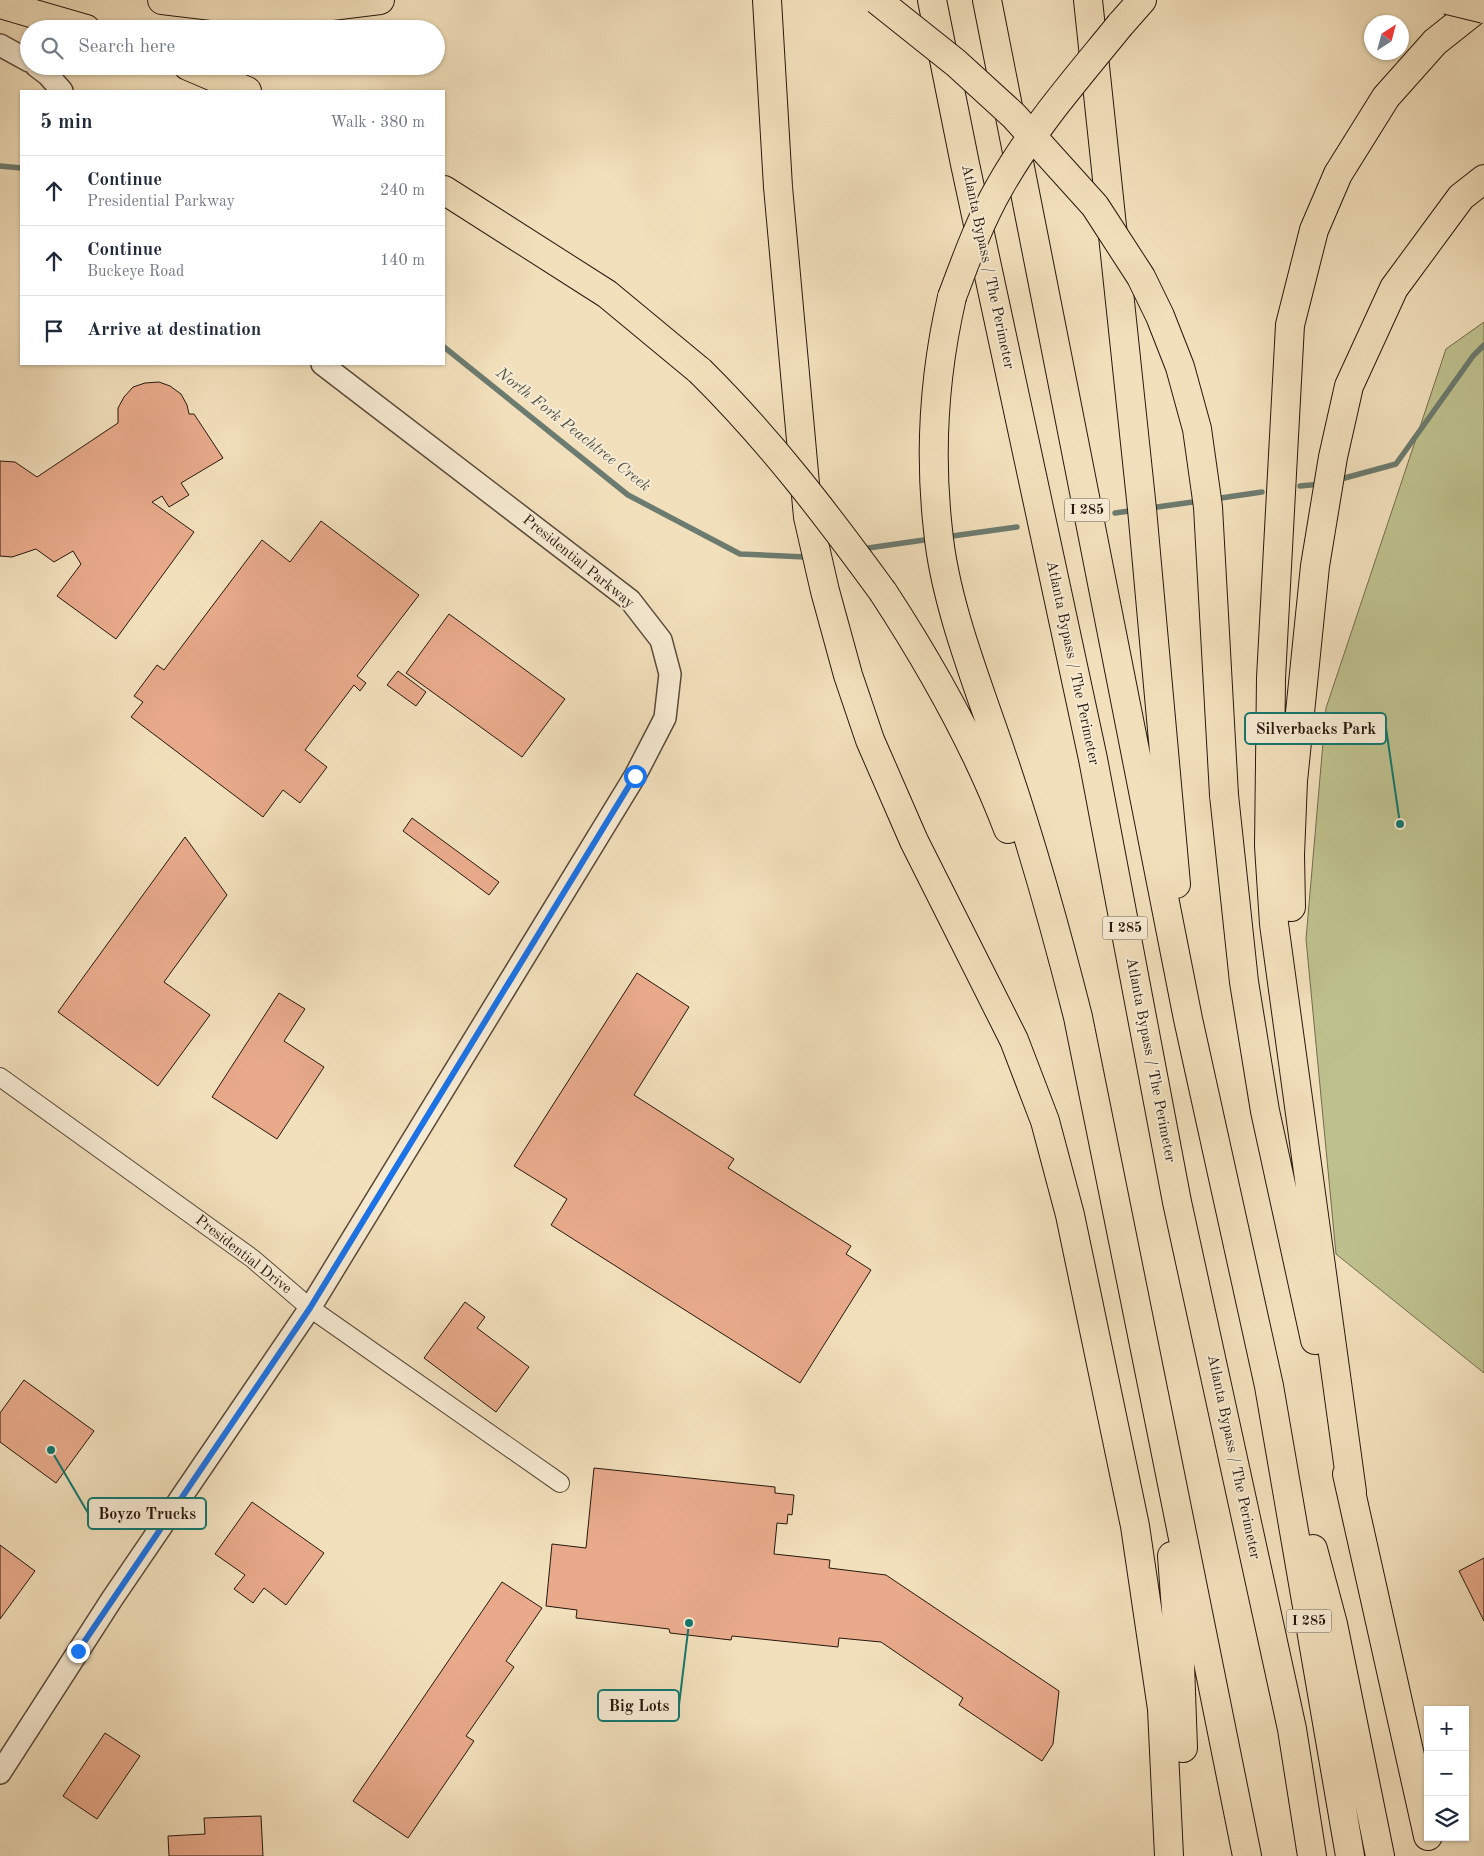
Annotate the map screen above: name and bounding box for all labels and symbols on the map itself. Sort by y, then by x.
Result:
north arrow [1364,15,1409,60]
street label: Atlanta Bypass / The Perimeter [958,164,1016,370]
water label: North Fork Peachtree Creek [492,364,653,495]
road number: I 285 [1064,498,1110,522]
street label: Presidential Parkway [519,513,637,612]
street label: Atlanta Bypass / The Perimeter [1043,560,1101,766]
callout: Silverbacks Park [1245,713,1386,744]
text: Silverbacks Park [1256,722,1376,738]
route start [624,765,647,788]
road number: I 285 [1102,916,1148,940]
street label: Atlanta Bypass / The Perimeter [1123,956,1177,1164]
street label: Presidential Drive [192,1213,294,1297]
street label: Atlanta Bypass / The Perimeter [1204,1354,1262,1560]
callout: Boyzo Trucks [88,1498,206,1529]
text: Boyzo Trucks [98,1507,196,1523]
road number: I 285 [1286,1610,1332,1632]
route end [67,1640,90,1663]
callout: Big Lots [598,1690,679,1721]
text: Big Lots [609,1699,670,1715]

